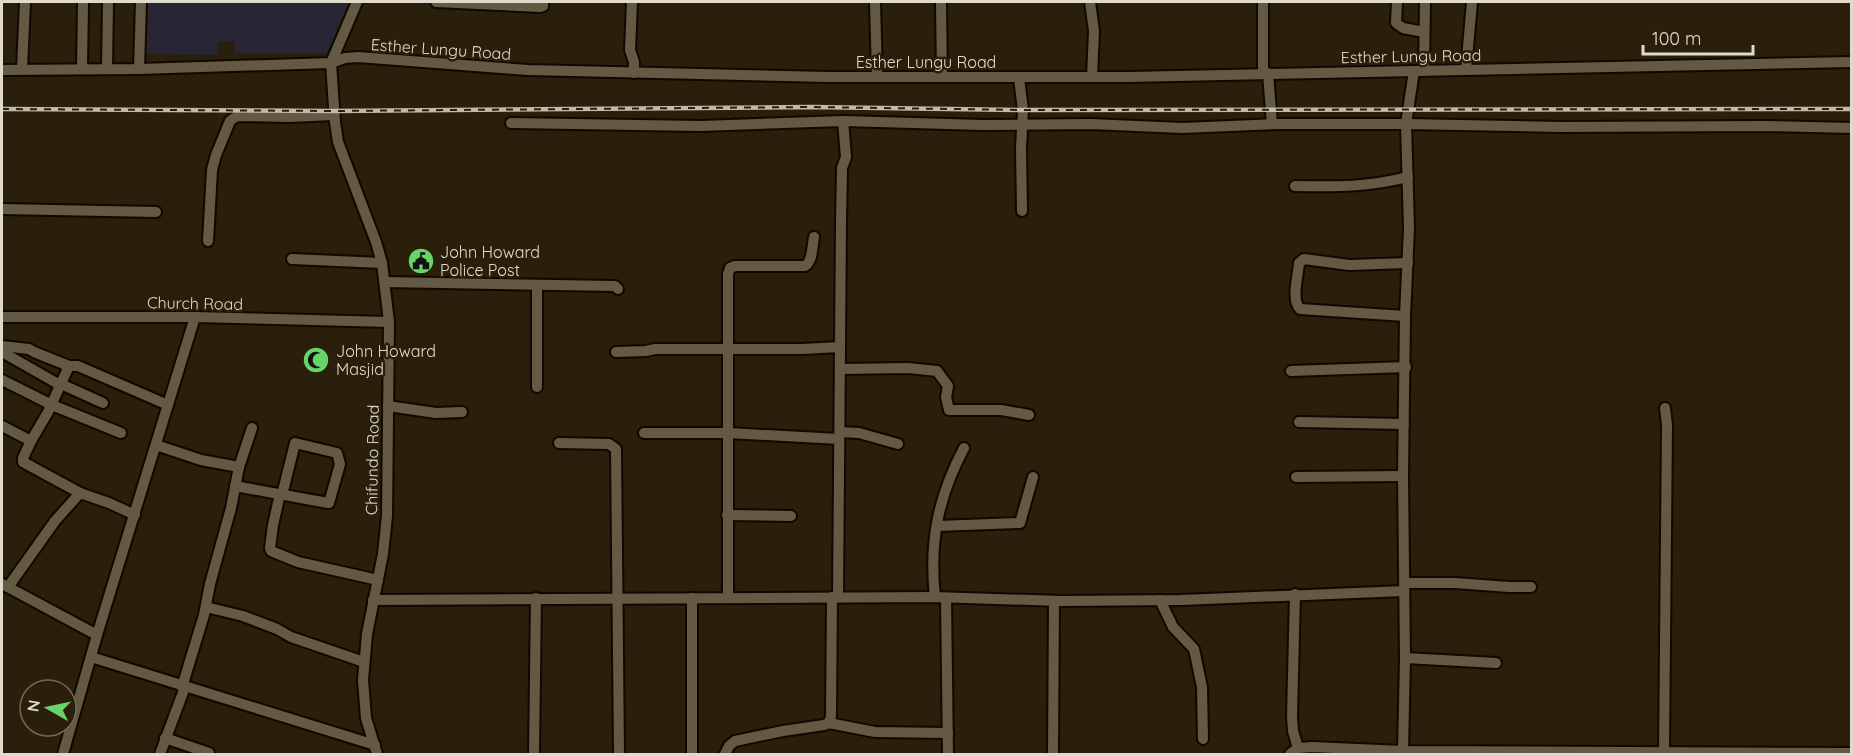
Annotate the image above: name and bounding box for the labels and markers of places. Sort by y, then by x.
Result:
place label: John Howard Police Post [440,242,540,280]
public building icon: John Howard Police Post [406,246,436,276]
place label: John Howard Masjid [336,341,436,379]
mosque icon: John Howard Masjid [301,345,331,375]

